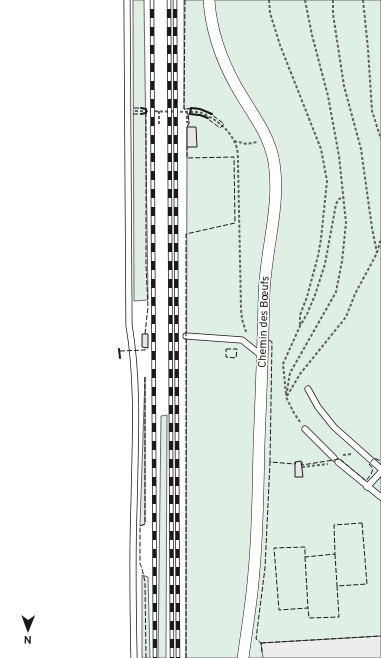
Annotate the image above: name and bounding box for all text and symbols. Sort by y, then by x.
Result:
street label: Chemin des Bœufs [255,276,273,368]
north arrow [8,610,48,650]
text: N [24,632,32,646]

